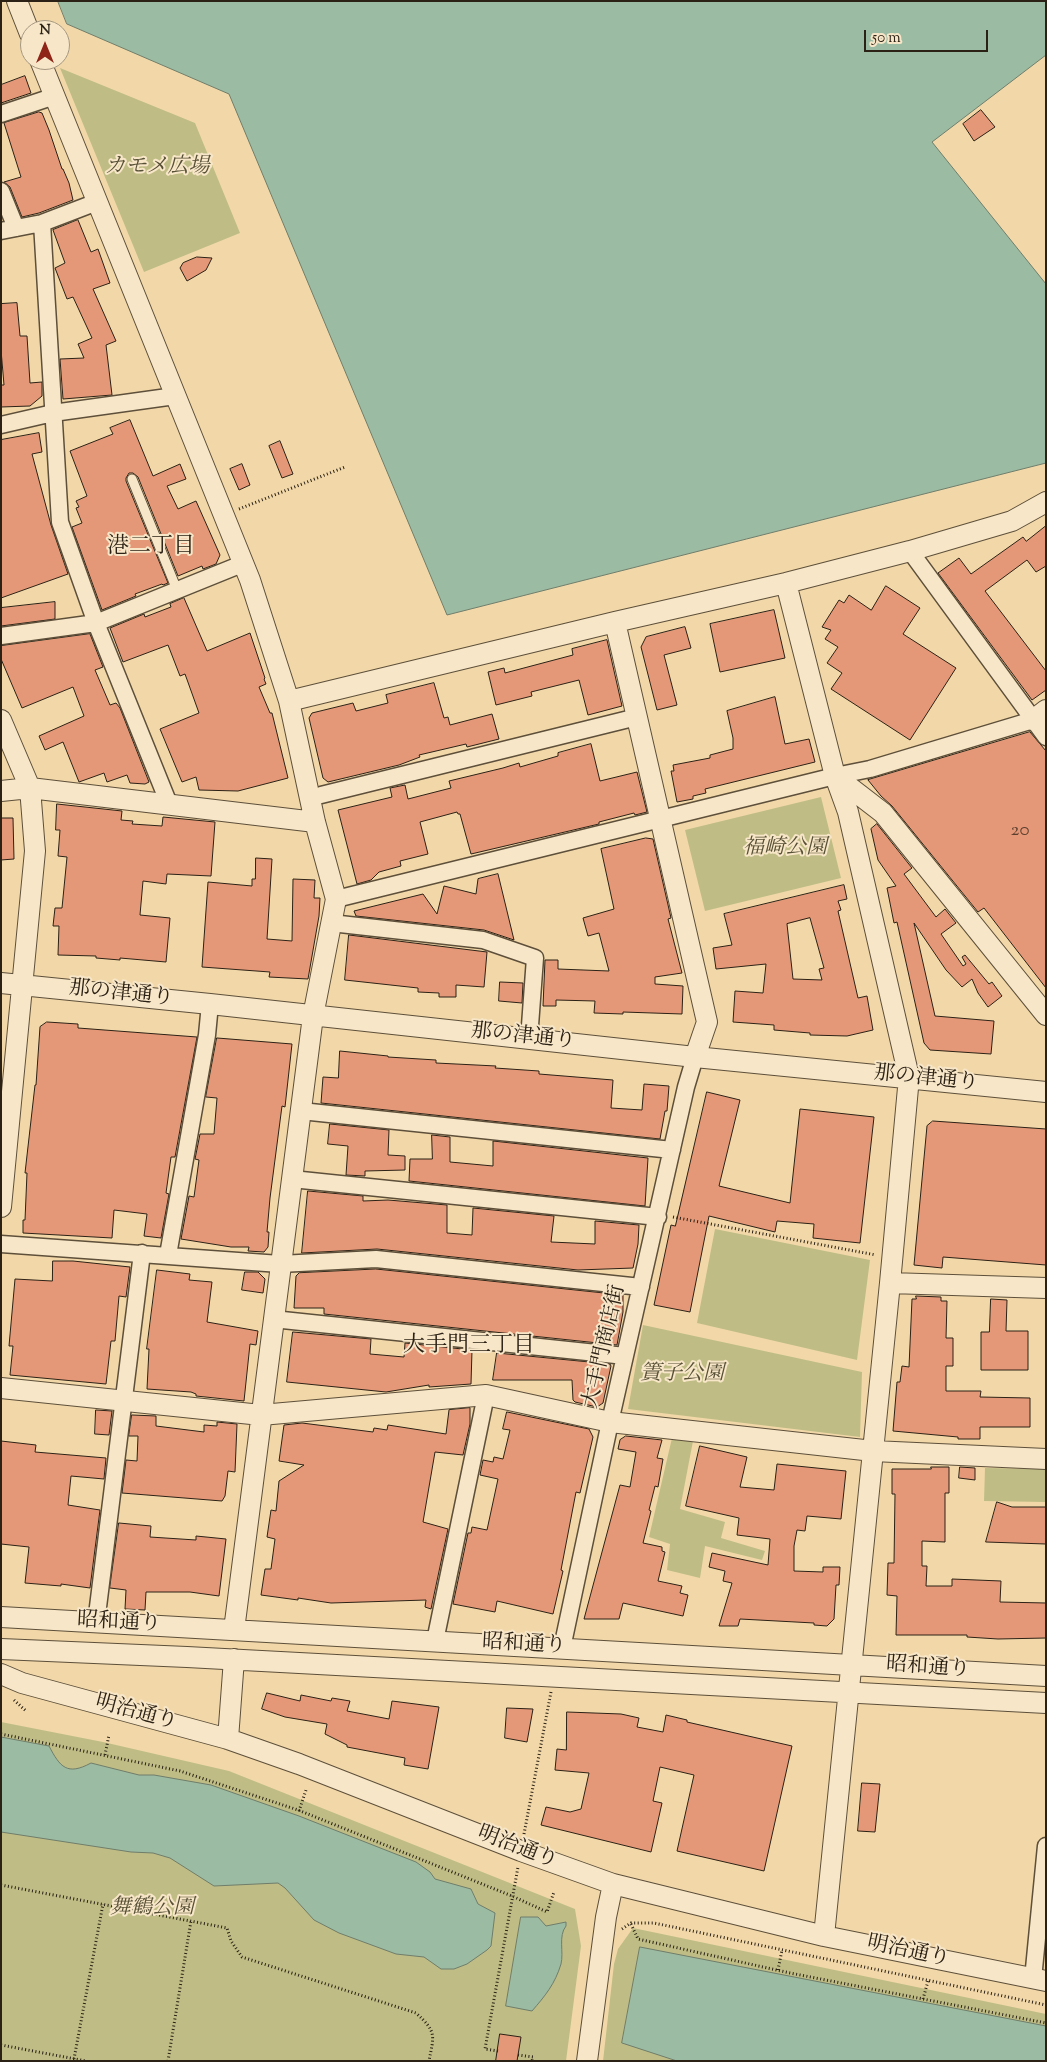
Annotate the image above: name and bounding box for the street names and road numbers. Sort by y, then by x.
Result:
street label: 那の津通り [67,977,175,1013]
street label: 那の津通り [469,1020,577,1056]
street label: 那の津通り [872,1062,980,1098]
street label: 大手門商店街 [580,1283,632,1411]
street label: 昭和通り [76,1609,162,1639]
street label: 昭和通り [481,1631,567,1661]
street label: 昭和通り [885,1654,971,1684]
street label: 明治通り [92,1691,180,1737]
street label: 明治通り [473,1822,561,1876]
street label: 明治通り [864,1932,952,1974]

